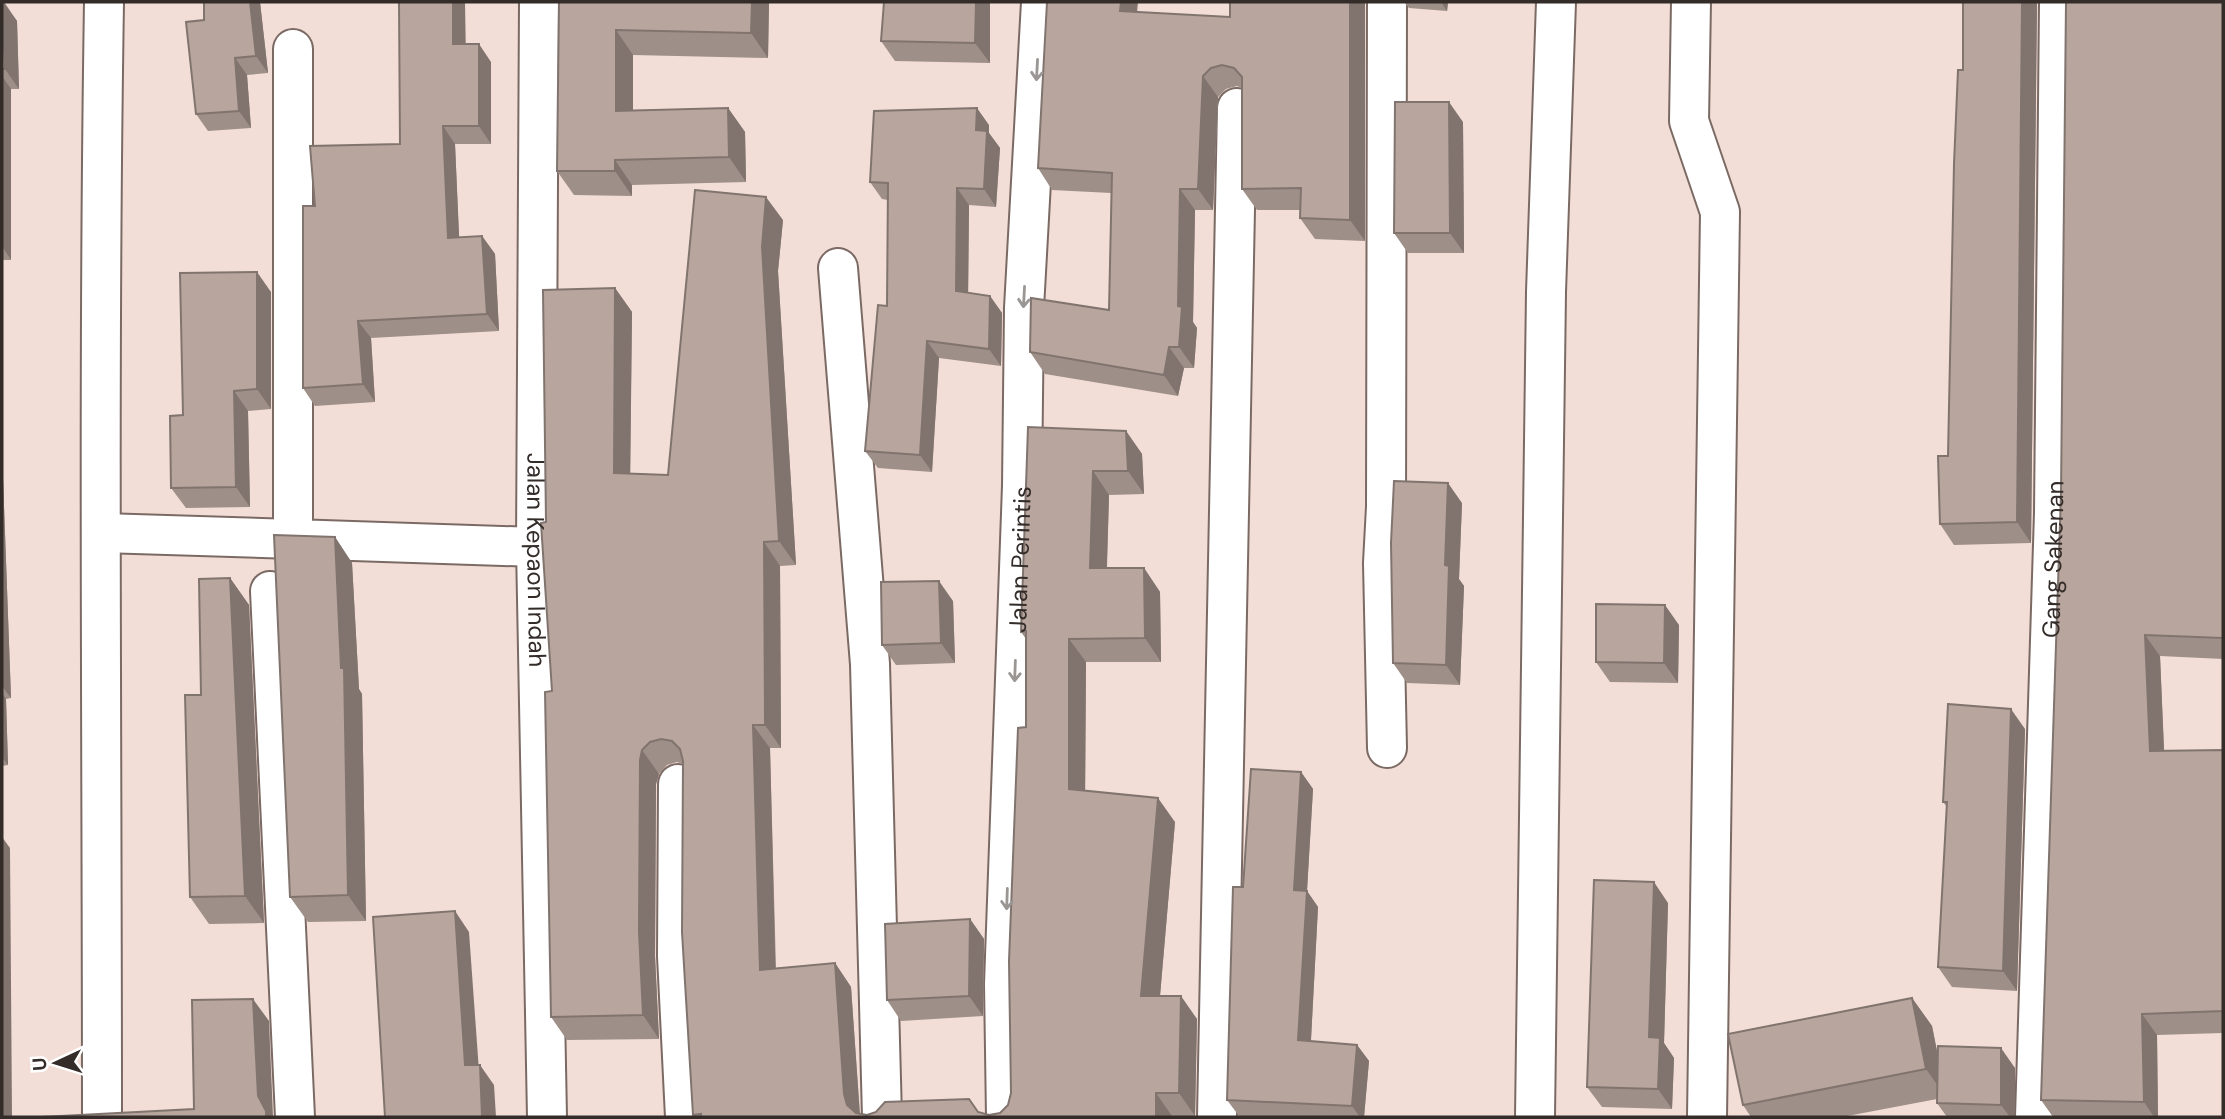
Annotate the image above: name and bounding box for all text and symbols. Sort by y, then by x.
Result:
one-way arrow [1031,58,1044,81]
one-way arrow [1018,285,1031,308]
street label: Jalan Kepaon Indah [520,453,554,667]
street label: Gang Sakenan [2035,480,2070,638]
street label: Jalan Perintis [1001,486,1037,633]
one-way arrow [1008,660,1021,683]
one-way arrow [1000,887,1013,910]
north arrow [21,1028,91,1098]
text: U [27,1057,52,1072]

